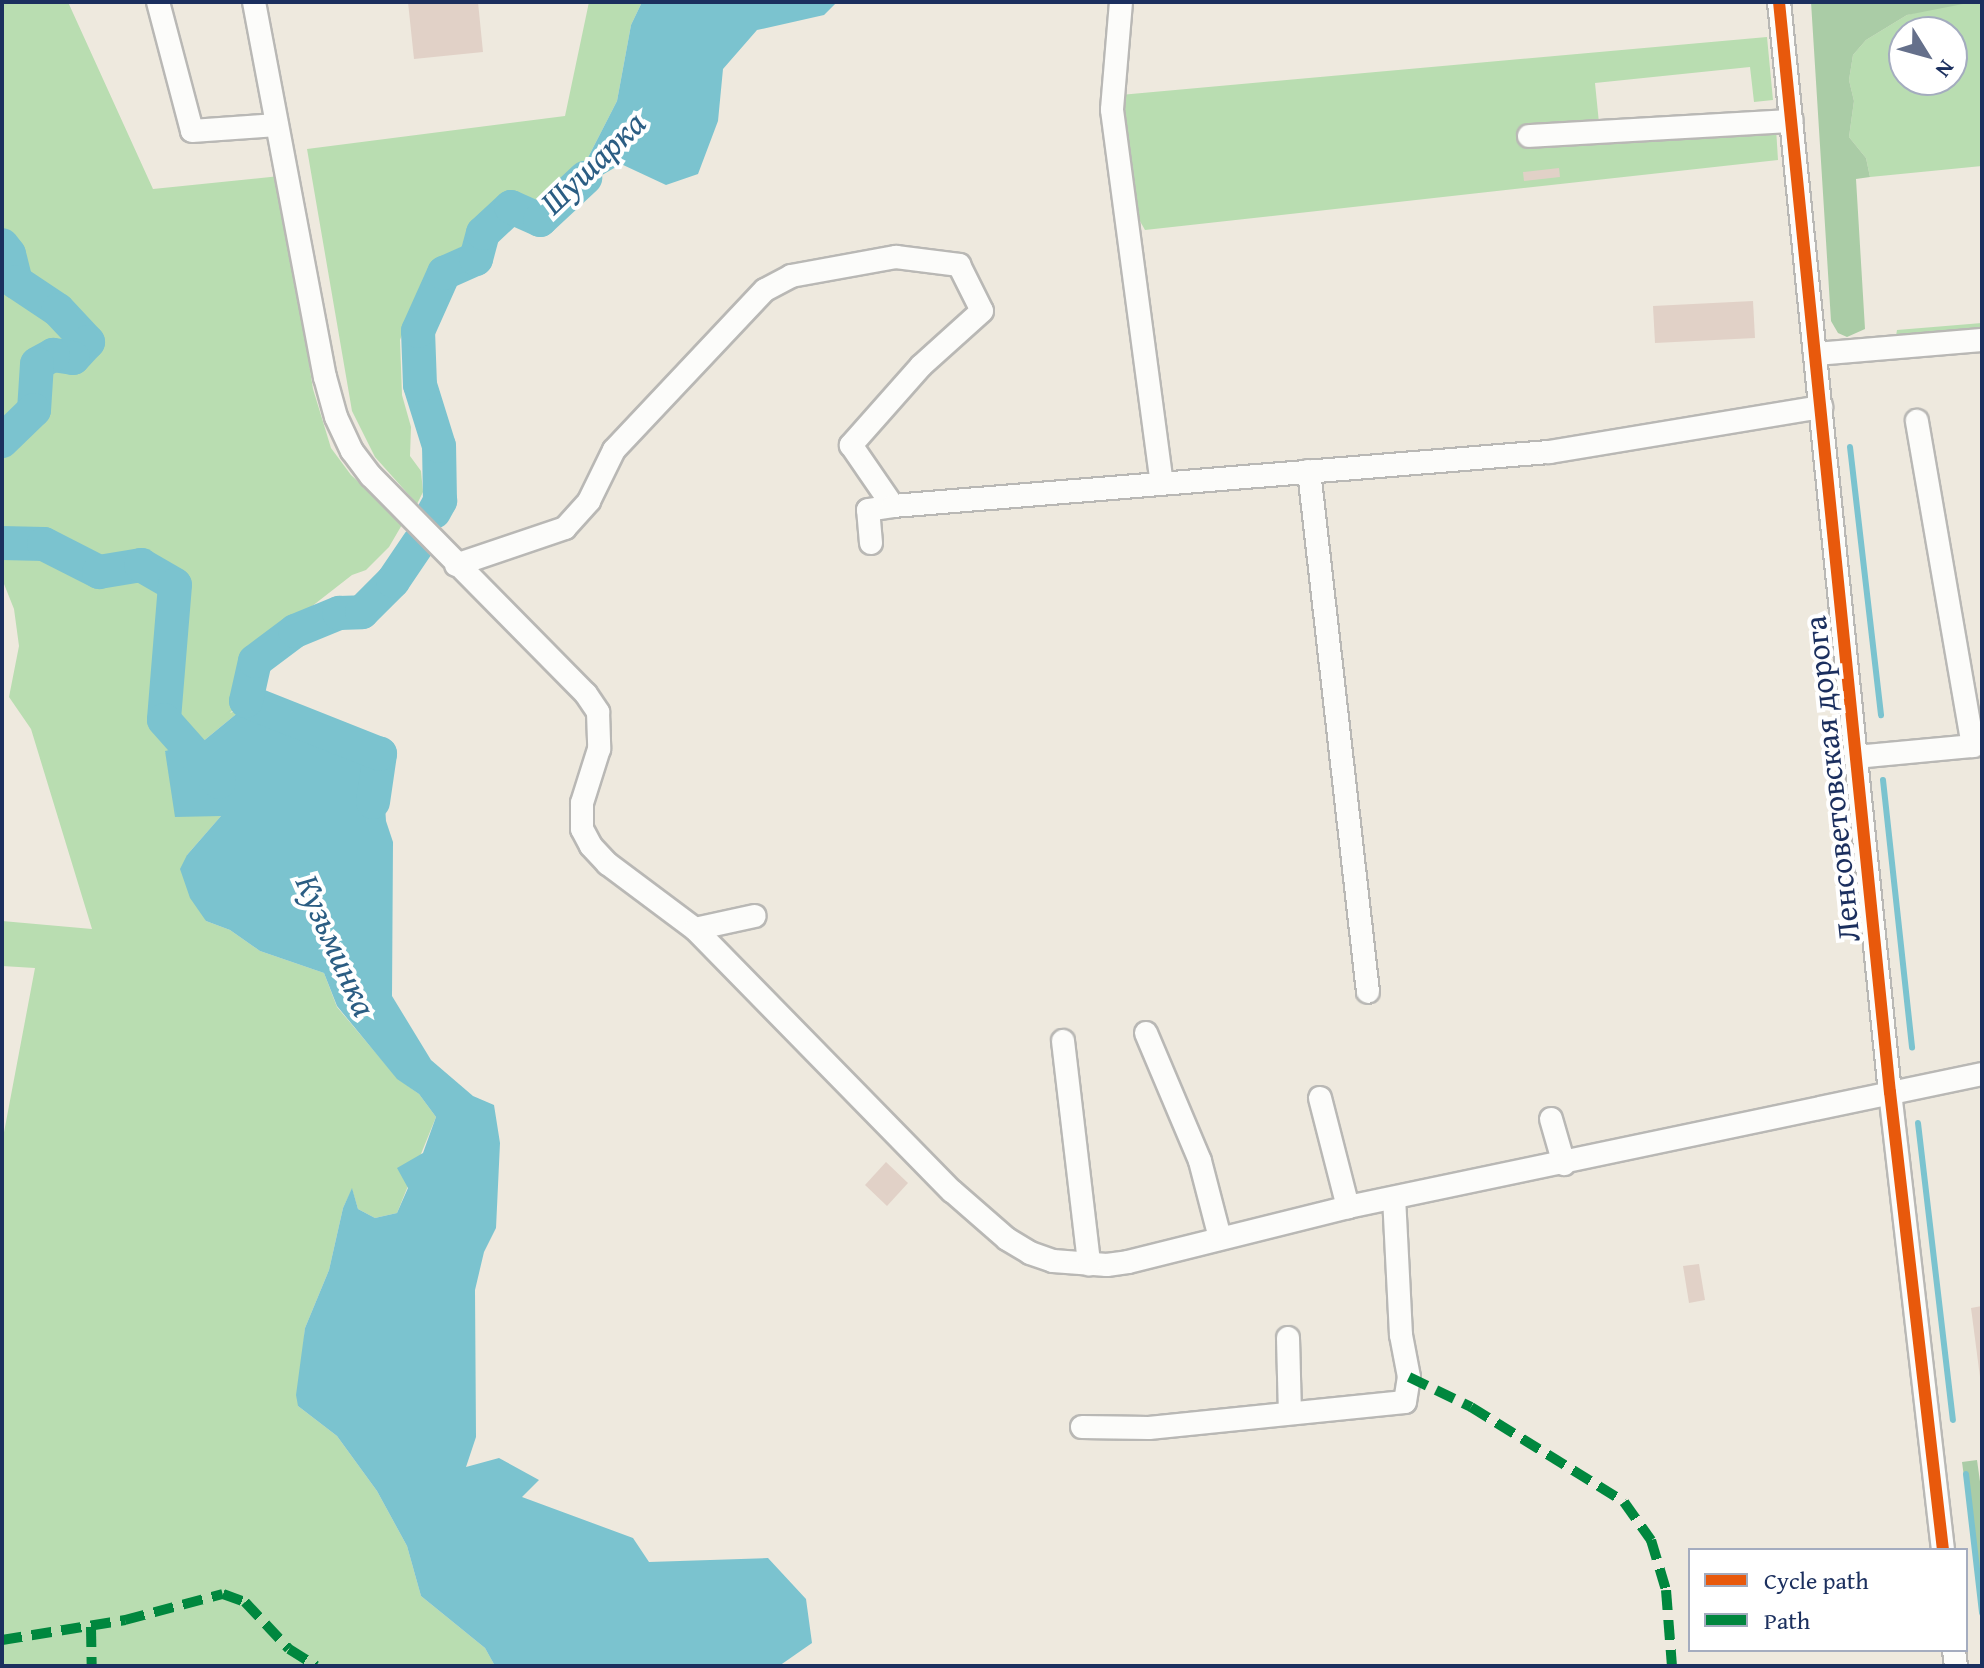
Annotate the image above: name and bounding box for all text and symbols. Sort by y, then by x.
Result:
north arrow [1888,16,1968,96]
text: N [1928,54,1963,85]
water label: Шушарка [531,102,653,222]
street label: Ленсоветовская дорога [1796,614,1868,944]
water label: Кузьминка [288,868,386,1022]
legend [1688,1548,1968,1652]
text: Cycle path [1764,1563,1869,1598]
text: Path [1764,1603,1810,1638]

